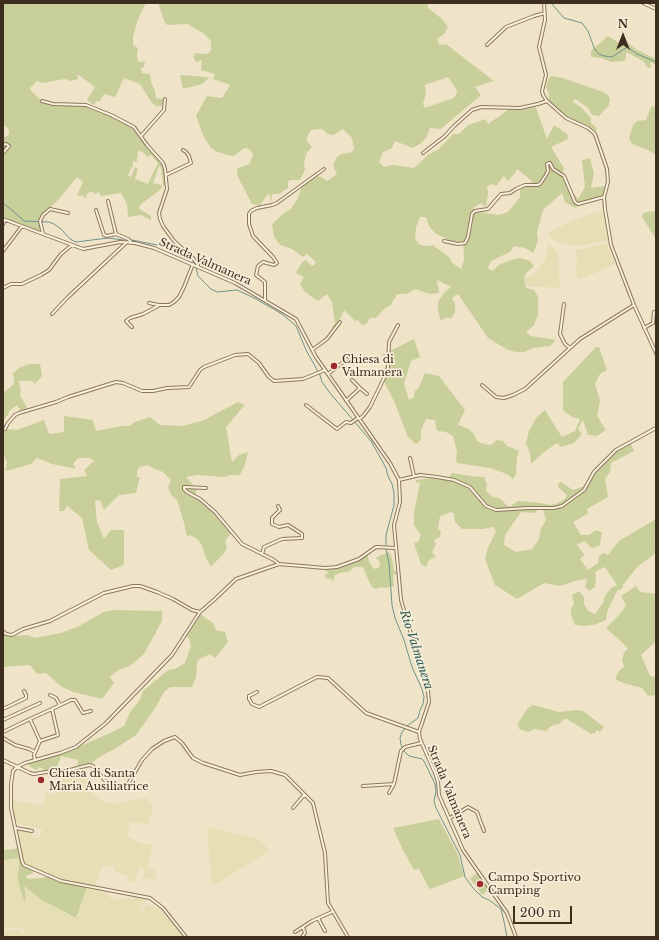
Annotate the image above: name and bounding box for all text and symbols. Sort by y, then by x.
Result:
north arrow [603,16,643,56]
text: N [618,17,628,31]
street label: Strada Valmanera [157,236,253,288]
place label: Chiesa di Valmanera [342,353,402,379]
marker: Chiesa di Valmanera [329,361,339,371]
water label: Rio Valmanera [396,608,436,692]
street label: Strada Valmanera [424,743,474,841]
place label: Chiesa di Santa Maria Ausiliatrice [49,767,149,793]
marker: Chiesa di Santa Maria Ausiliatrice [36,775,46,785]
place label: Campo Sportivo Camping [488,871,581,897]
marker: Campo Sportivo Camping [475,879,485,889]
scale bar [515,898,574,924]
text: 200 m [520,905,561,920]

